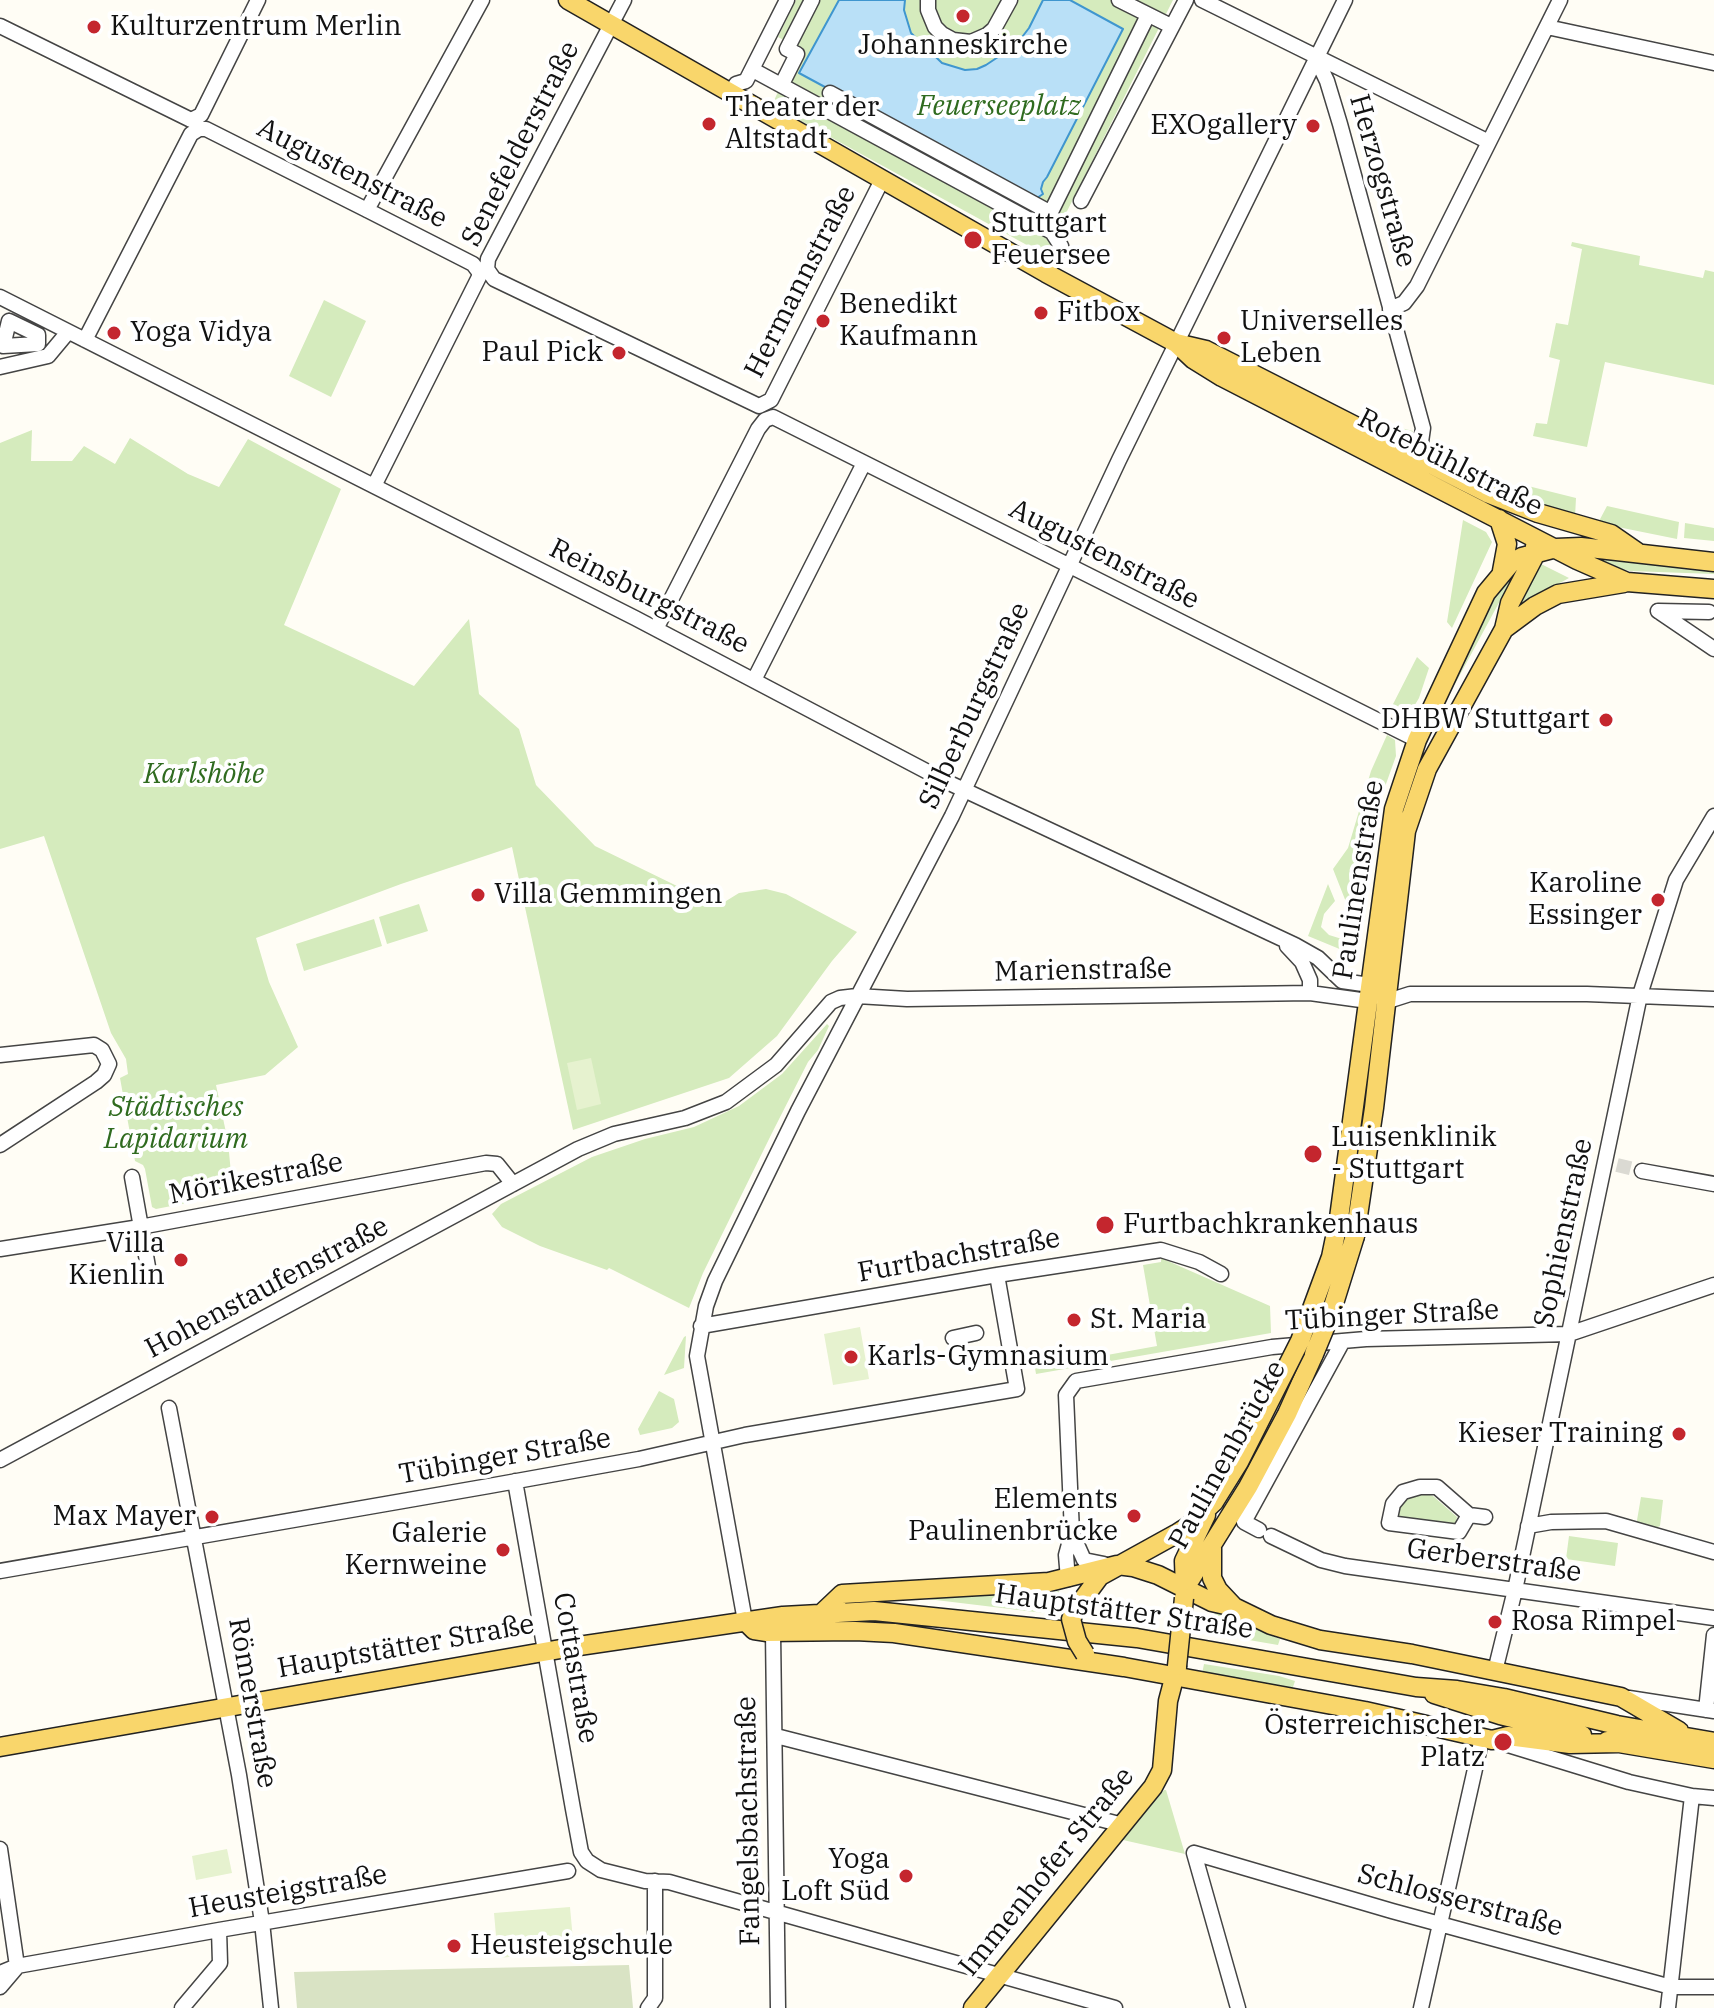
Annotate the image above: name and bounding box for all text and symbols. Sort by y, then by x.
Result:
marker: Johanneskirche [954,7,972,25]
place label: Kulturzentrum Merlin [110,10,402,44]
marker: Kulturzentrum Merlin [85,18,103,36]
place label: Johanneskirche [858,29,1068,63]
street label: Senefelderstraße [455,36,587,252]
park label: Feuerseeplatz [917,90,1081,124]
place label: Theater der Altstadt [725,91,879,157]
street label: Herzogstraße [1341,91,1423,271]
place label: EXOgallery [1150,109,1297,143]
street label: Augustenstraße [251,112,453,236]
marker: Theater der Altstadt [700,115,718,133]
marker: EXOgallery [1304,117,1322,135]
street label: Hermannstraße [738,180,864,384]
place label: Stuttgart Feuersee [991,207,1111,273]
marker: Stuttgart Feuersee [962,229,984,251]
place label: Benedikt Kaufmann [839,288,978,354]
place label: Fitbox [1057,296,1141,330]
marker: Fitbox [1032,304,1050,322]
place label: Universelles Leben [1240,305,1404,371]
marker: Benedikt Kaufmann [814,312,832,330]
place label: Yoga Vidya [130,316,272,350]
marker: Yoga Vidya [105,324,123,342]
marker: Universelles Leben [1215,329,1233,347]
place label: Paul Pick [481,336,603,370]
marker: Paul Pick [610,344,628,362]
street label: Rotebühlstraße [1352,402,1548,524]
street label: Augustenstraße [1003,493,1205,617]
street label: Reinsburgstraße [544,532,754,662]
street label: Silberburgstraße [912,597,1038,815]
place label: DHBW Stuttgart [1381,703,1590,737]
marker: DHBW Stuttgart [1597,711,1615,729]
park label: Karlshöhe [144,758,264,792]
street label: Paulinenstraße [1327,778,1391,982]
place label: Karoline Essinger [1528,867,1642,933]
place label: Villa Gemmingen [494,878,723,912]
marker: Villa Gemmingen [469,886,487,904]
marker: Karoline Essinger [1649,891,1667,909]
street label: Marienstraße [994,953,1172,989]
park label: Städtisches Lapidarium [104,1091,248,1157]
place label: Luisenklinik - Stuttgart [1331,1121,1497,1187]
street label: Sophienstraße [1528,1135,1600,1331]
marker: Luisenklinik - Stuttgart [1302,1143,1324,1165]
street label: Mörikestraße [166,1146,346,1212]
place label: Furtbachkrankenhaus [1123,1208,1418,1242]
street label: Hohenstaufenstraße [140,1210,394,1366]
marker: Furtbachkrankenhaus [1094,1214,1116,1236]
street label: Furtbachstraße [855,1222,1063,1290]
place label: Villa Kienlin [68,1227,165,1293]
marker: Villa Kienlin [172,1251,190,1269]
street label: Tübinger Straße [1284,1294,1500,1338]
place label: St. Maria [1090,1303,1207,1337]
marker: St. Maria [1065,1311,1083,1329]
place label: Karls-Gymnasium [867,1340,1109,1374]
marker: Karls-Gymnasium [842,1348,860,1366]
street label: Paulinenbrücke [1162,1355,1294,1555]
place label: Kieser Training [1458,1417,1663,1451]
street label: Tübinger Straße [396,1422,614,1492]
marker: Kieser Training [1670,1425,1688,1443]
place label: Elements Paulinenbrücke [908,1483,1118,1549]
place label: Max Mayer [53,1500,196,1534]
marker: Elements Paulinenbrücke [1125,1507,1143,1525]
marker: Max Mayer [203,1508,221,1526]
place label: Galerie Kernweine [345,1517,487,1583]
street label: Gerberstraße [1405,1532,1583,1590]
marker: Galerie Kernweine [494,1541,512,1559]
street label: Hauptstätter Straße [993,1577,1255,1647]
street label: Cottastraße [545,1590,605,1746]
place label: Rosa Rimpel [1511,1605,1676,1639]
street label: Hauptstätter Straße [275,1608,537,1686]
marker: Rosa Rimpel [1486,1613,1504,1631]
street label: Römerstraße [220,1615,284,1791]
street label: Fangelsbachstraße [730,1696,768,1946]
place label: Österreichischer Platz [1264,1709,1485,1775]
marker: Österreichischer Platz [1492,1731,1514,1753]
street label: Immenhofer Straße [952,1761,1142,1983]
place label: Yoga Loft Süd [781,1843,890,1909]
street label: Schlosserstraße [1354,1857,1566,1945]
street label: Heusteigstraße [186,1858,390,1926]
marker: Yoga Loft Süd [897,1867,915,1885]
place label: Heusteigschule [470,1929,673,1963]
marker: Heusteigschule [445,1937,463,1955]

